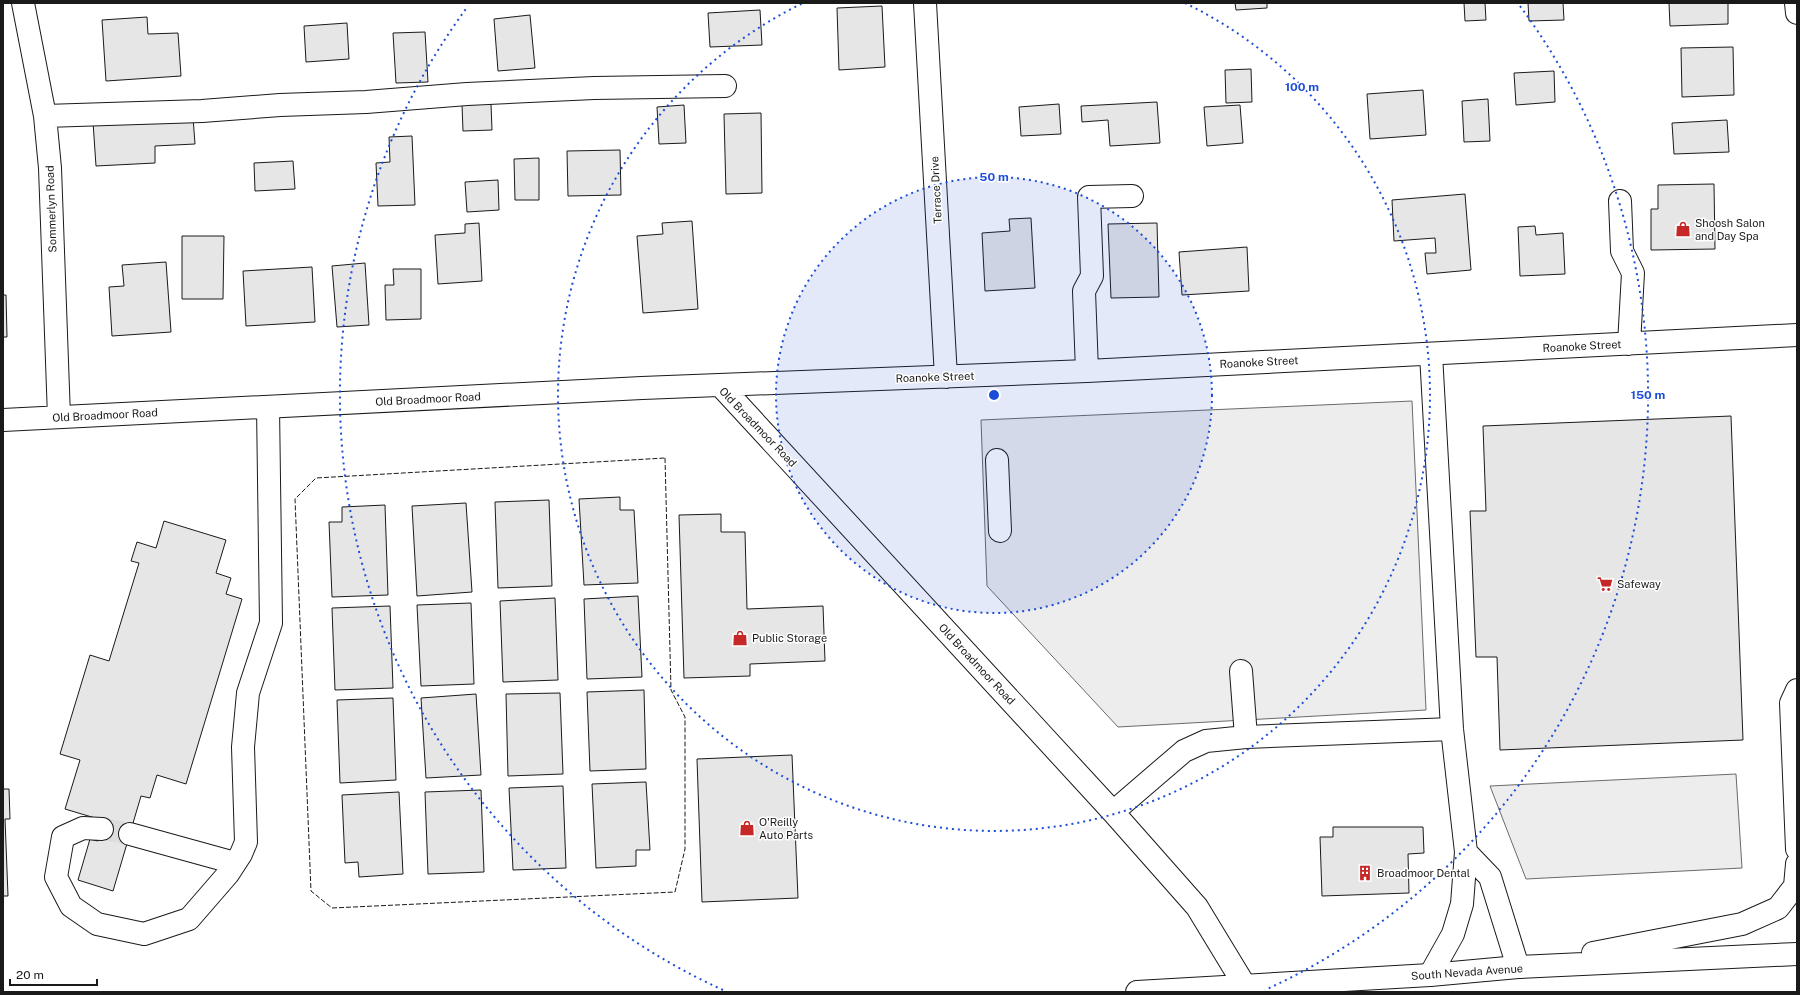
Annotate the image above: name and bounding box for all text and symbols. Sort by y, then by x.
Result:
text: 100 m [1285,80,1319,94]
street label: Terrace Drive [928,156,944,224]
street label: Sommerlyn Road [43,165,59,253]
text: 50 m [979,170,1009,184]
place label: Shoosh Salon and Day Spa [1695,217,1765,242]
shop icon: Shoosh Salon and Day Spa [1674,220,1692,238]
street label: Roanoke Street [1542,338,1622,354]
street label: Roanoke Street [1219,354,1299,370]
street label: Roanoke Street [895,370,975,384]
street label: Old Broadmoor Road [717,385,799,469]
centre of rings [987,388,1001,402]
text: 150 m [1631,388,1665,402]
street label: Old Broadmoor Road [375,390,481,408]
street label: Old Broadmoor Road [52,406,158,424]
supermarket icon: Safeway [1596,575,1614,593]
place label: Safeway [1617,578,1661,590]
street label: Old Broadmoor Road [937,621,1017,707]
shop icon: Public Storage [731,629,749,647]
place label: Public Storage [752,632,827,644]
place label: O'Reilly Auto Parts [759,816,813,841]
shop icon: O'Reilly Auto Parts [738,819,756,837]
building icon: Broadmoor Dental [1356,864,1374,882]
place label: Broadmoor Dental [1377,867,1470,879]
scale bar [10,961,97,987]
street label: South Nevada Avenue [1411,962,1523,982]
text: 20 m [16,968,44,982]

